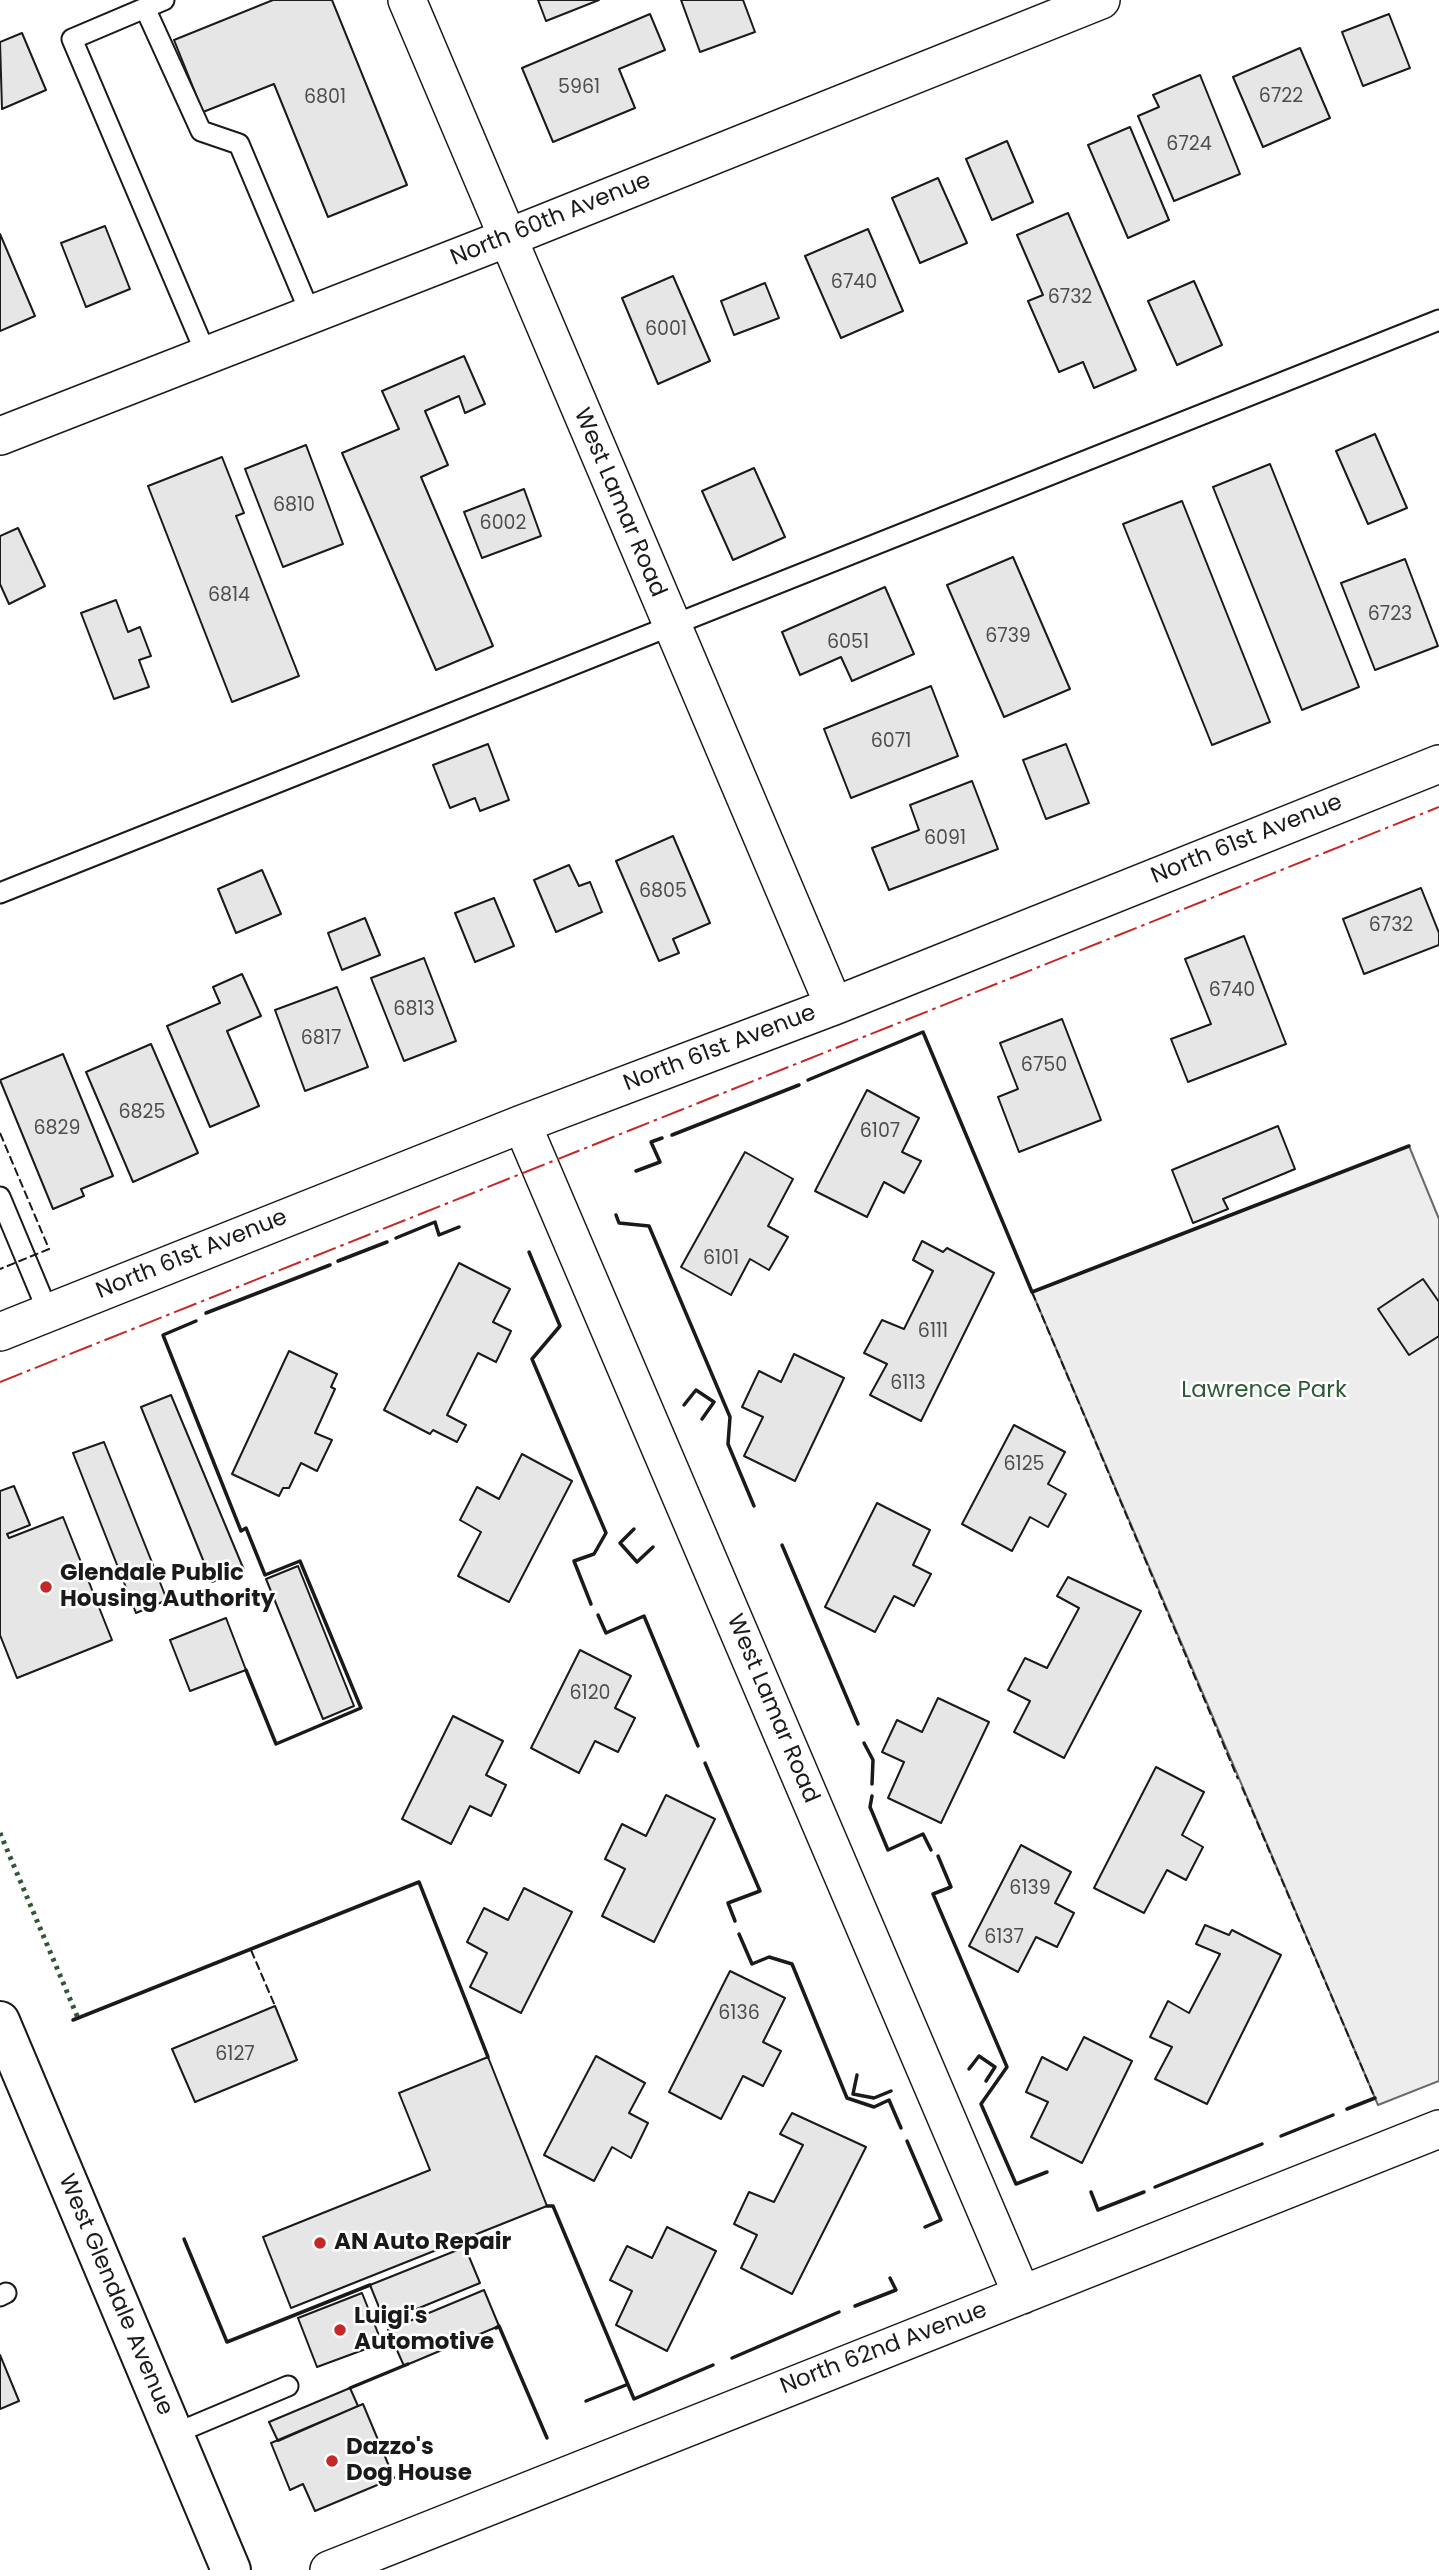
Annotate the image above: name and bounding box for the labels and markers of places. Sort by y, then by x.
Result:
place label: Glendale Public Housing Authority [60,1560,275,1614]
marker: Glendale Public Housing Authority [38,1579,54,1595]
place label: AN Auto Repair [334,2229,511,2257]
marker: AN Auto Repair [312,2235,328,2251]
place label: Luigi's Automotive [354,2303,494,2357]
marker: Luigi's Automotive [332,2322,348,2338]
place label: Dazzo's Dog House [346,2434,472,2488]
marker: Dazzo's Dog House [324,2453,340,2469]

